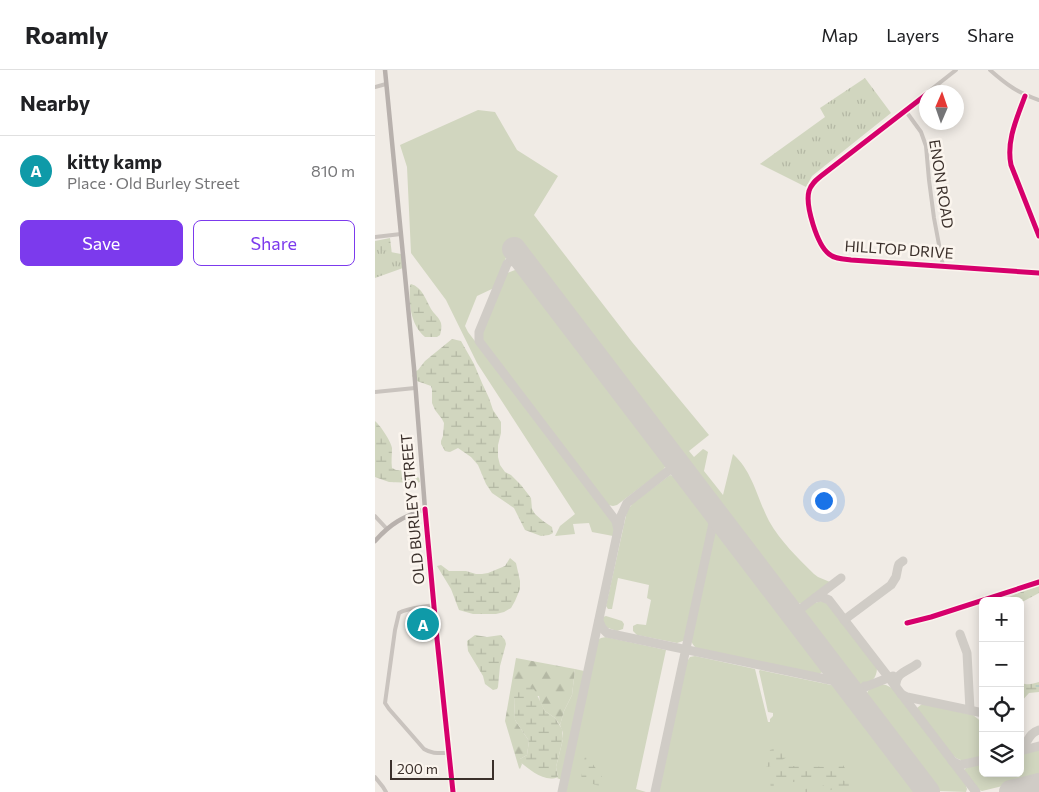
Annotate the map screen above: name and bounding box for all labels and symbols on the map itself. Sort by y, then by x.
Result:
north arrow [919,85,964,130]
street label: ENON ROAD [926,138,958,230]
street label: HILLTOP DRIVE [844,236,954,262]
street label: OLD BURLEY STREET [396,433,428,585]
your location [811,488,837,514]
pin: A [407,605,439,643]
scale bar [390,757,494,780]

